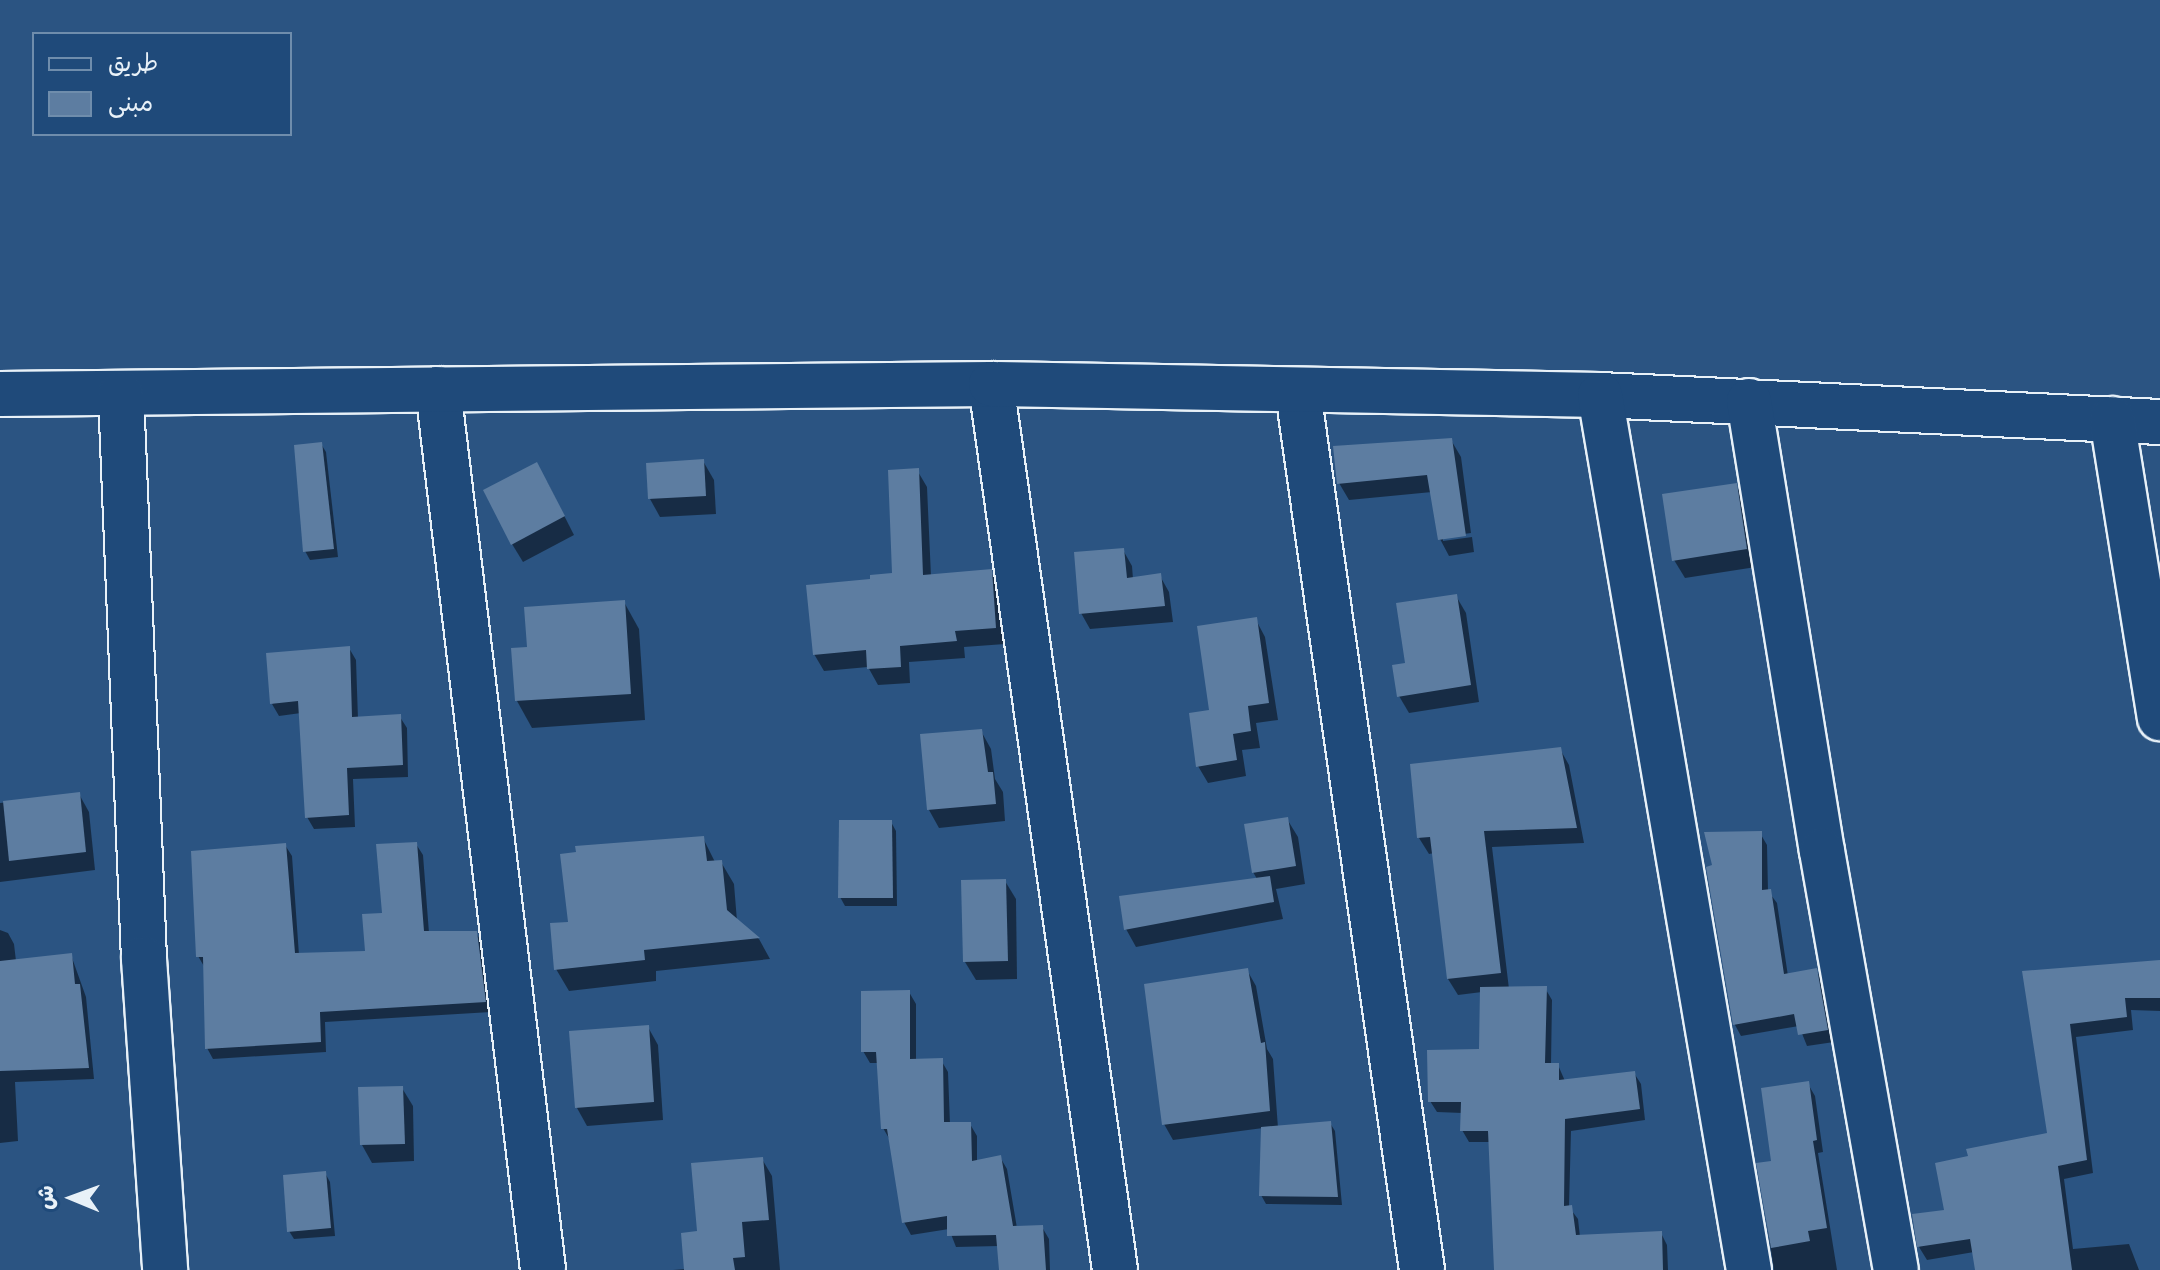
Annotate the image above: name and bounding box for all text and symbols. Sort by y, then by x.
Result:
legend [32,32,292,136]
text: طريق [108,45,158,84]
text: مبنى [108,85,153,124]
north arrow [32,1158,112,1238]
text: ش [30,1185,65,1210]

